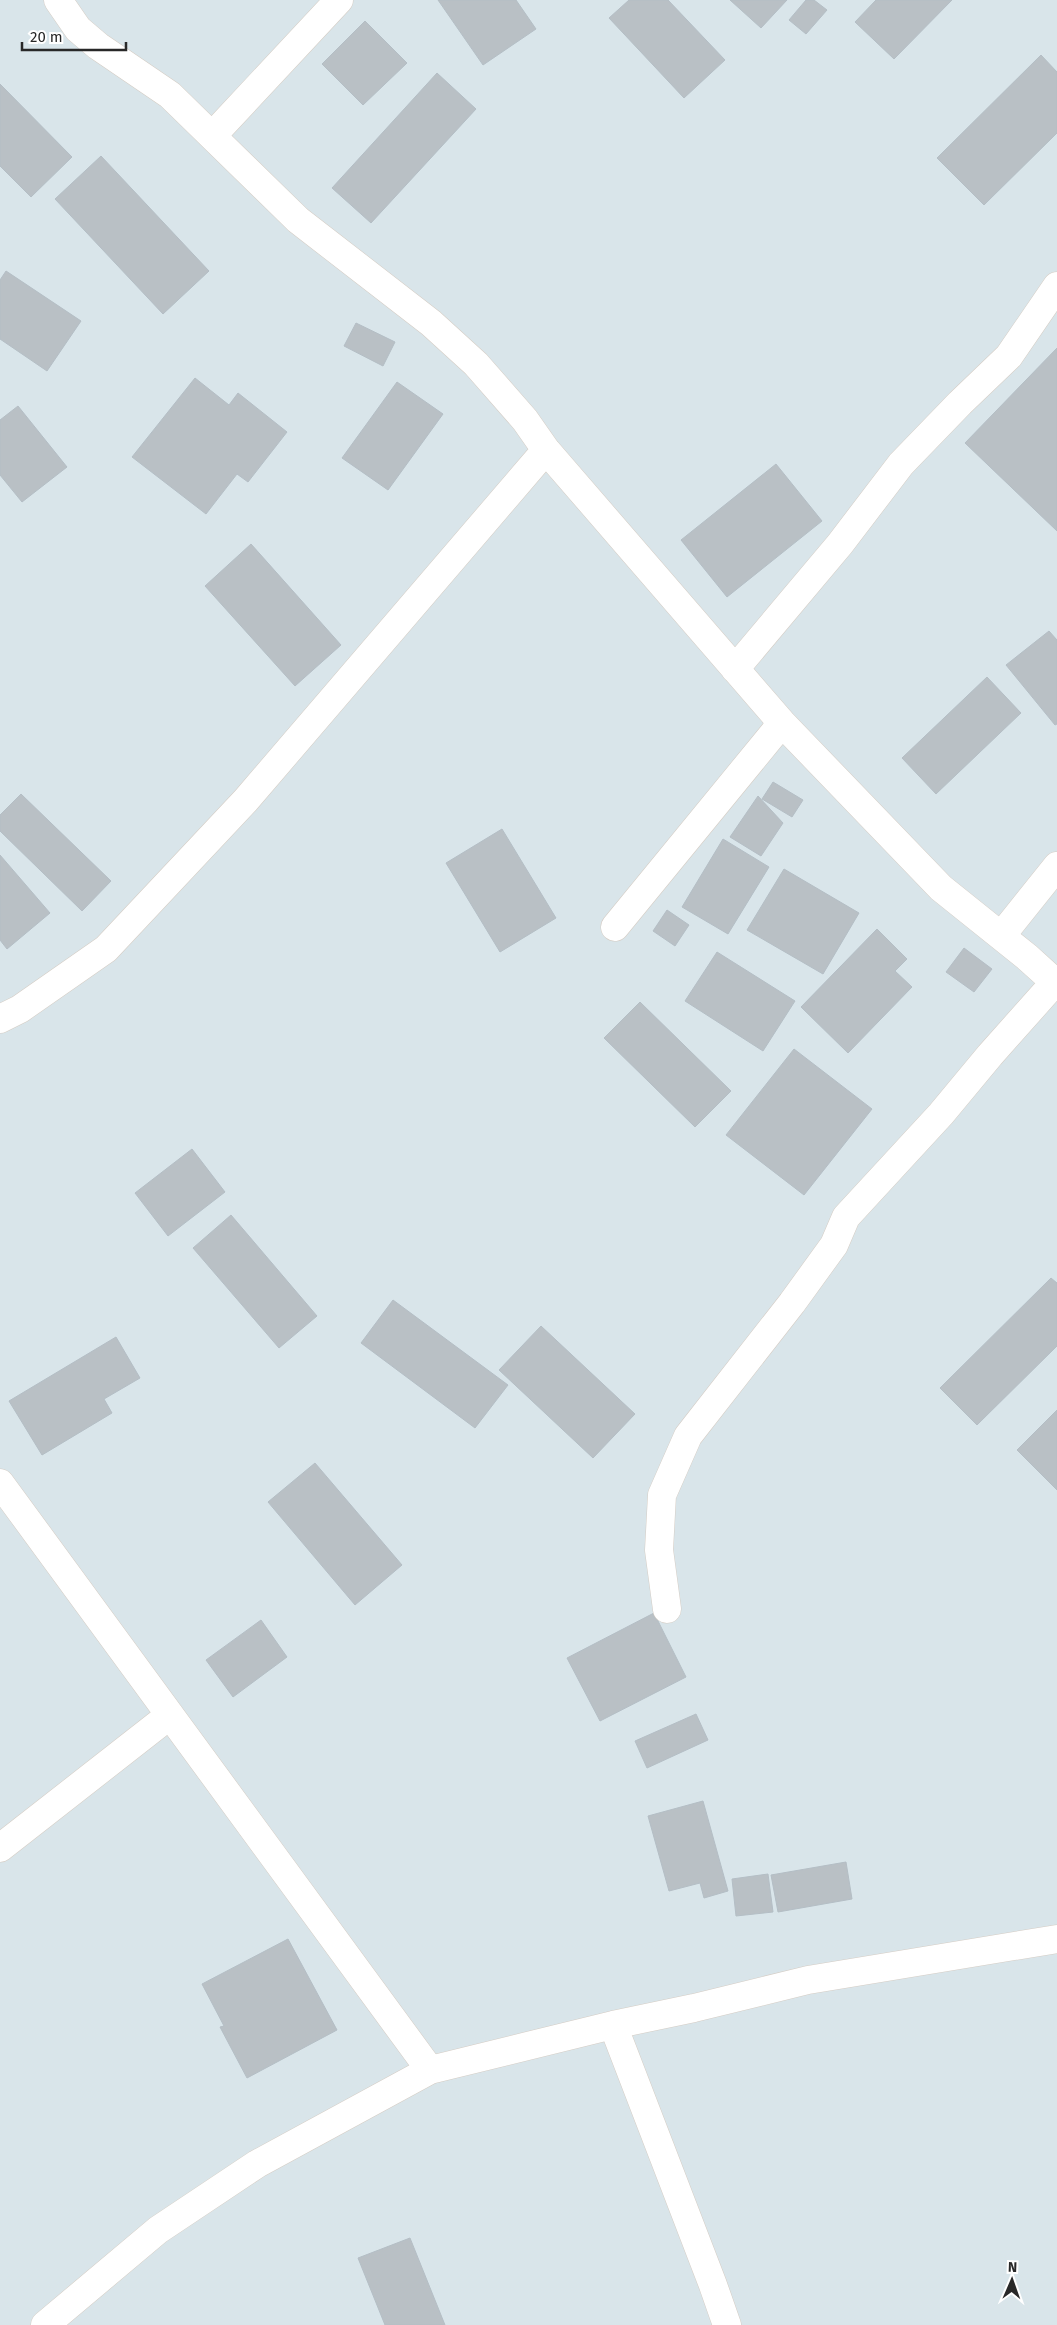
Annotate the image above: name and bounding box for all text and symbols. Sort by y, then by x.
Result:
scale bar [22,20,126,52]
text: 20 m [30,28,63,46]
north arrow [987,2255,1037,2305]
text: N [1007,2259,1017,2276]

